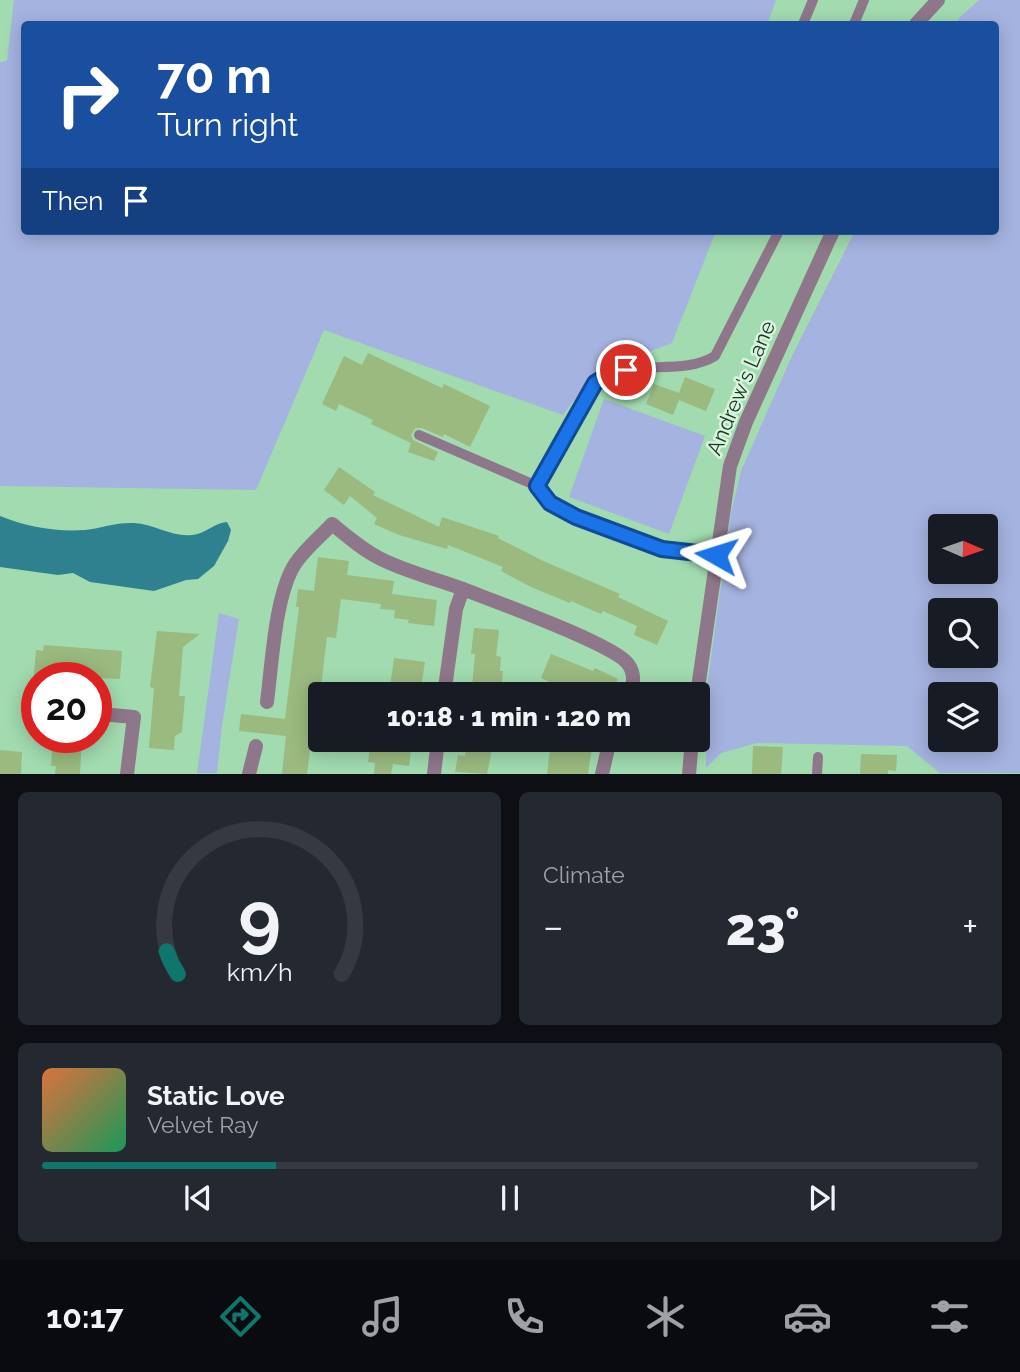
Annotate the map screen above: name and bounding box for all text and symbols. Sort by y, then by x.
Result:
text: 70 m [157,47,272,104]
icon: right [42,49,133,140]
text: Turn right [157,106,298,143]
icon: arrive [117,182,155,220]
text: Then [42,186,103,216]
street label: Andrew's Lane [701,317,780,459]
pin [596,340,656,400]
icon: arrive [607,351,645,389]
north arrow [928,514,998,584]
map controls [928,514,998,752]
position arrow [679,518,753,592]
button: search [928,598,998,668]
speed limit sign: 20 [21,662,112,753]
button: layers [928,682,998,752]
text: 10:18 · 1 min · 120 m [387,702,631,732]
text: Climate [543,861,625,888]
text: 9 [238,877,281,962]
text: 23° [726,896,800,957]
text: − [543,904,563,949]
text: + [962,904,978,949]
text: km/h [227,957,292,987]
text: Static Love [147,1081,285,1111]
text: Velvet Ray [147,1111,259,1138]
icon: previous [179,1179,217,1217]
icon: pause [491,1179,529,1217]
icon: next [803,1179,841,1217]
icon: directions [216,1292,265,1341]
icon: music [358,1292,407,1341]
icon: phone [500,1292,549,1341]
icon: climate [641,1292,690,1341]
icon: car [783,1292,832,1341]
icon: filters [925,1292,974,1341]
text: 10:17 [46,1298,123,1335]

